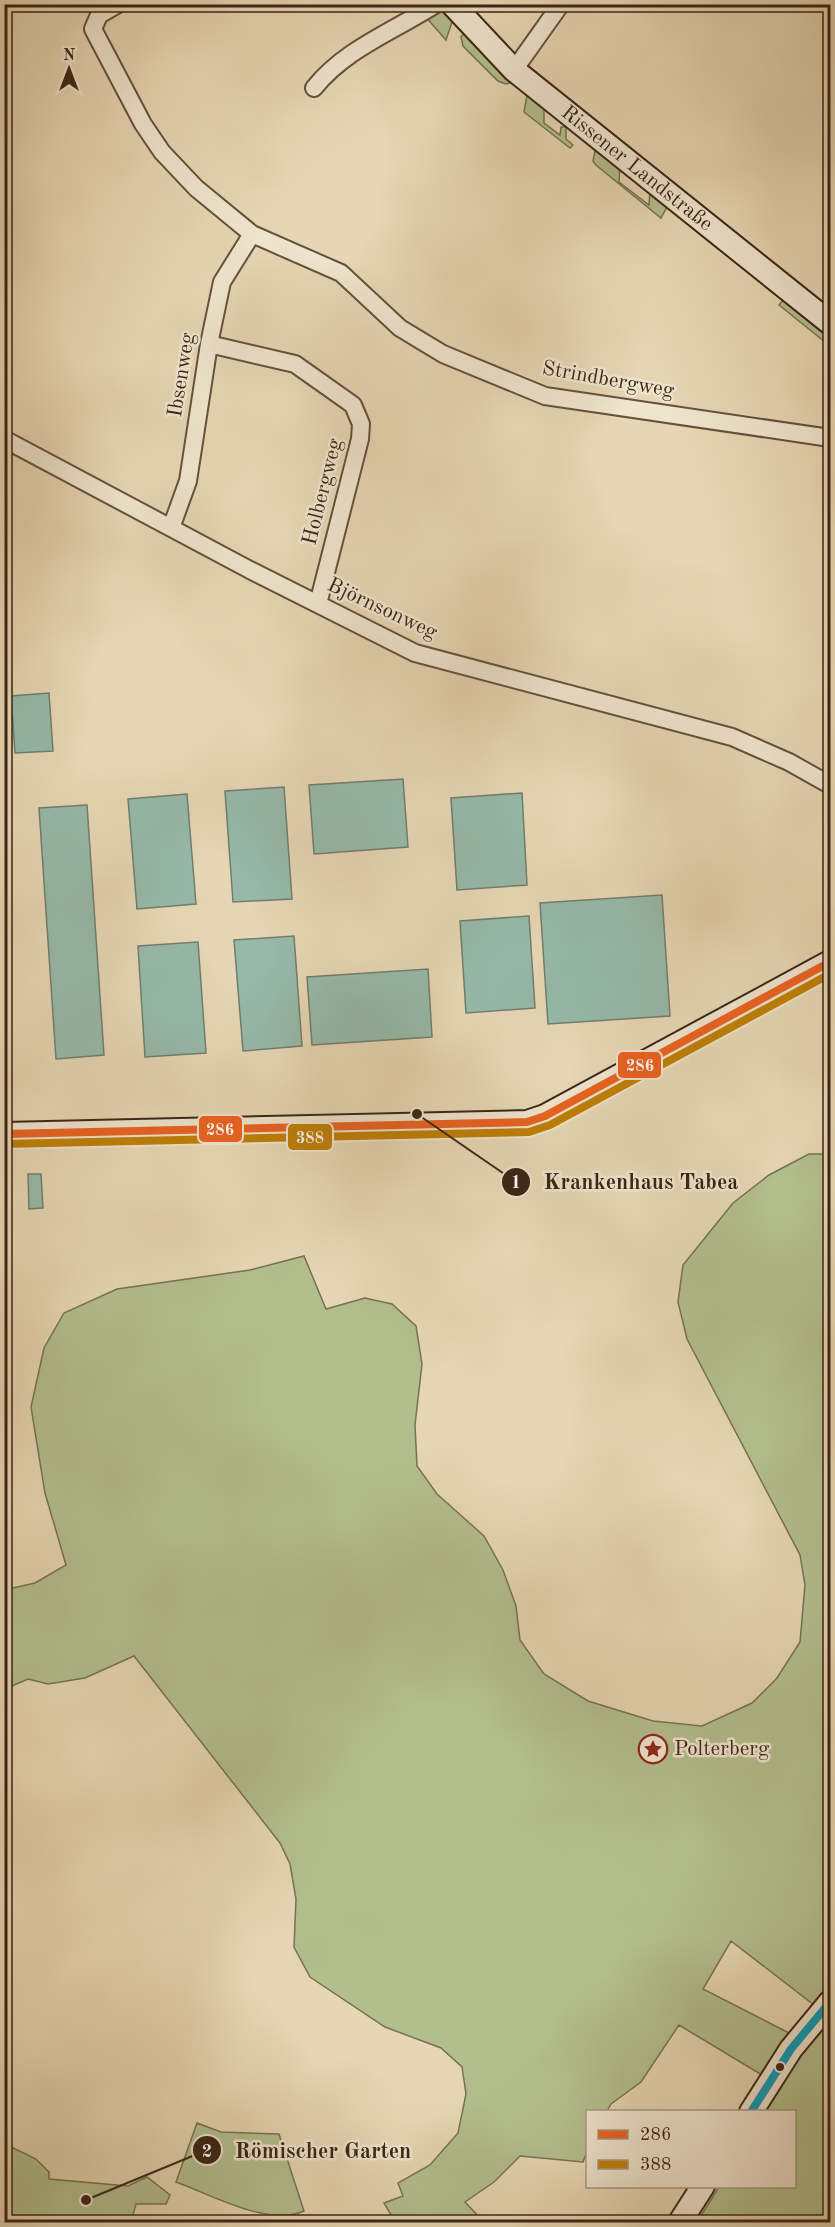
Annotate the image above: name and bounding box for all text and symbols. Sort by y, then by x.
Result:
north arrow [39,39,99,99]
text: N [63,48,76,64]
street label: Rissener Landstraße [557,102,717,235]
street label: Ibsenweg [165,331,199,419]
street label: Strindbergweg [540,358,676,402]
street label: Holbergweg [300,436,347,548]
street label: Björnsonweg [324,574,441,644]
line badge: 286 [617,1051,662,1079]
text: 286 [626,1059,654,1075]
line badge: 286 [198,1115,243,1143]
text: 286 [206,1123,234,1139]
line badge: 388 [287,1123,333,1151]
text: 388 [296,1131,324,1147]
callout: Krankenhaus Tabea [501,1162,750,1202]
text: Krankenhaus Tabea [543,1172,739,1194]
text: 1 [511,1174,521,1192]
place icon: Polterberg [637,1733,669,1765]
place label: Polterberg [674,1739,770,1760]
unlabelled marker [774,2061,786,2073]
legend [586,2110,796,2188]
text: 286 [640,2126,671,2144]
callout: Römischer Garten [192,2130,423,2170]
text: Römischer Garten [235,2141,411,2163]
text: 2 [202,2143,212,2161]
text: 388 [640,2156,671,2174]

